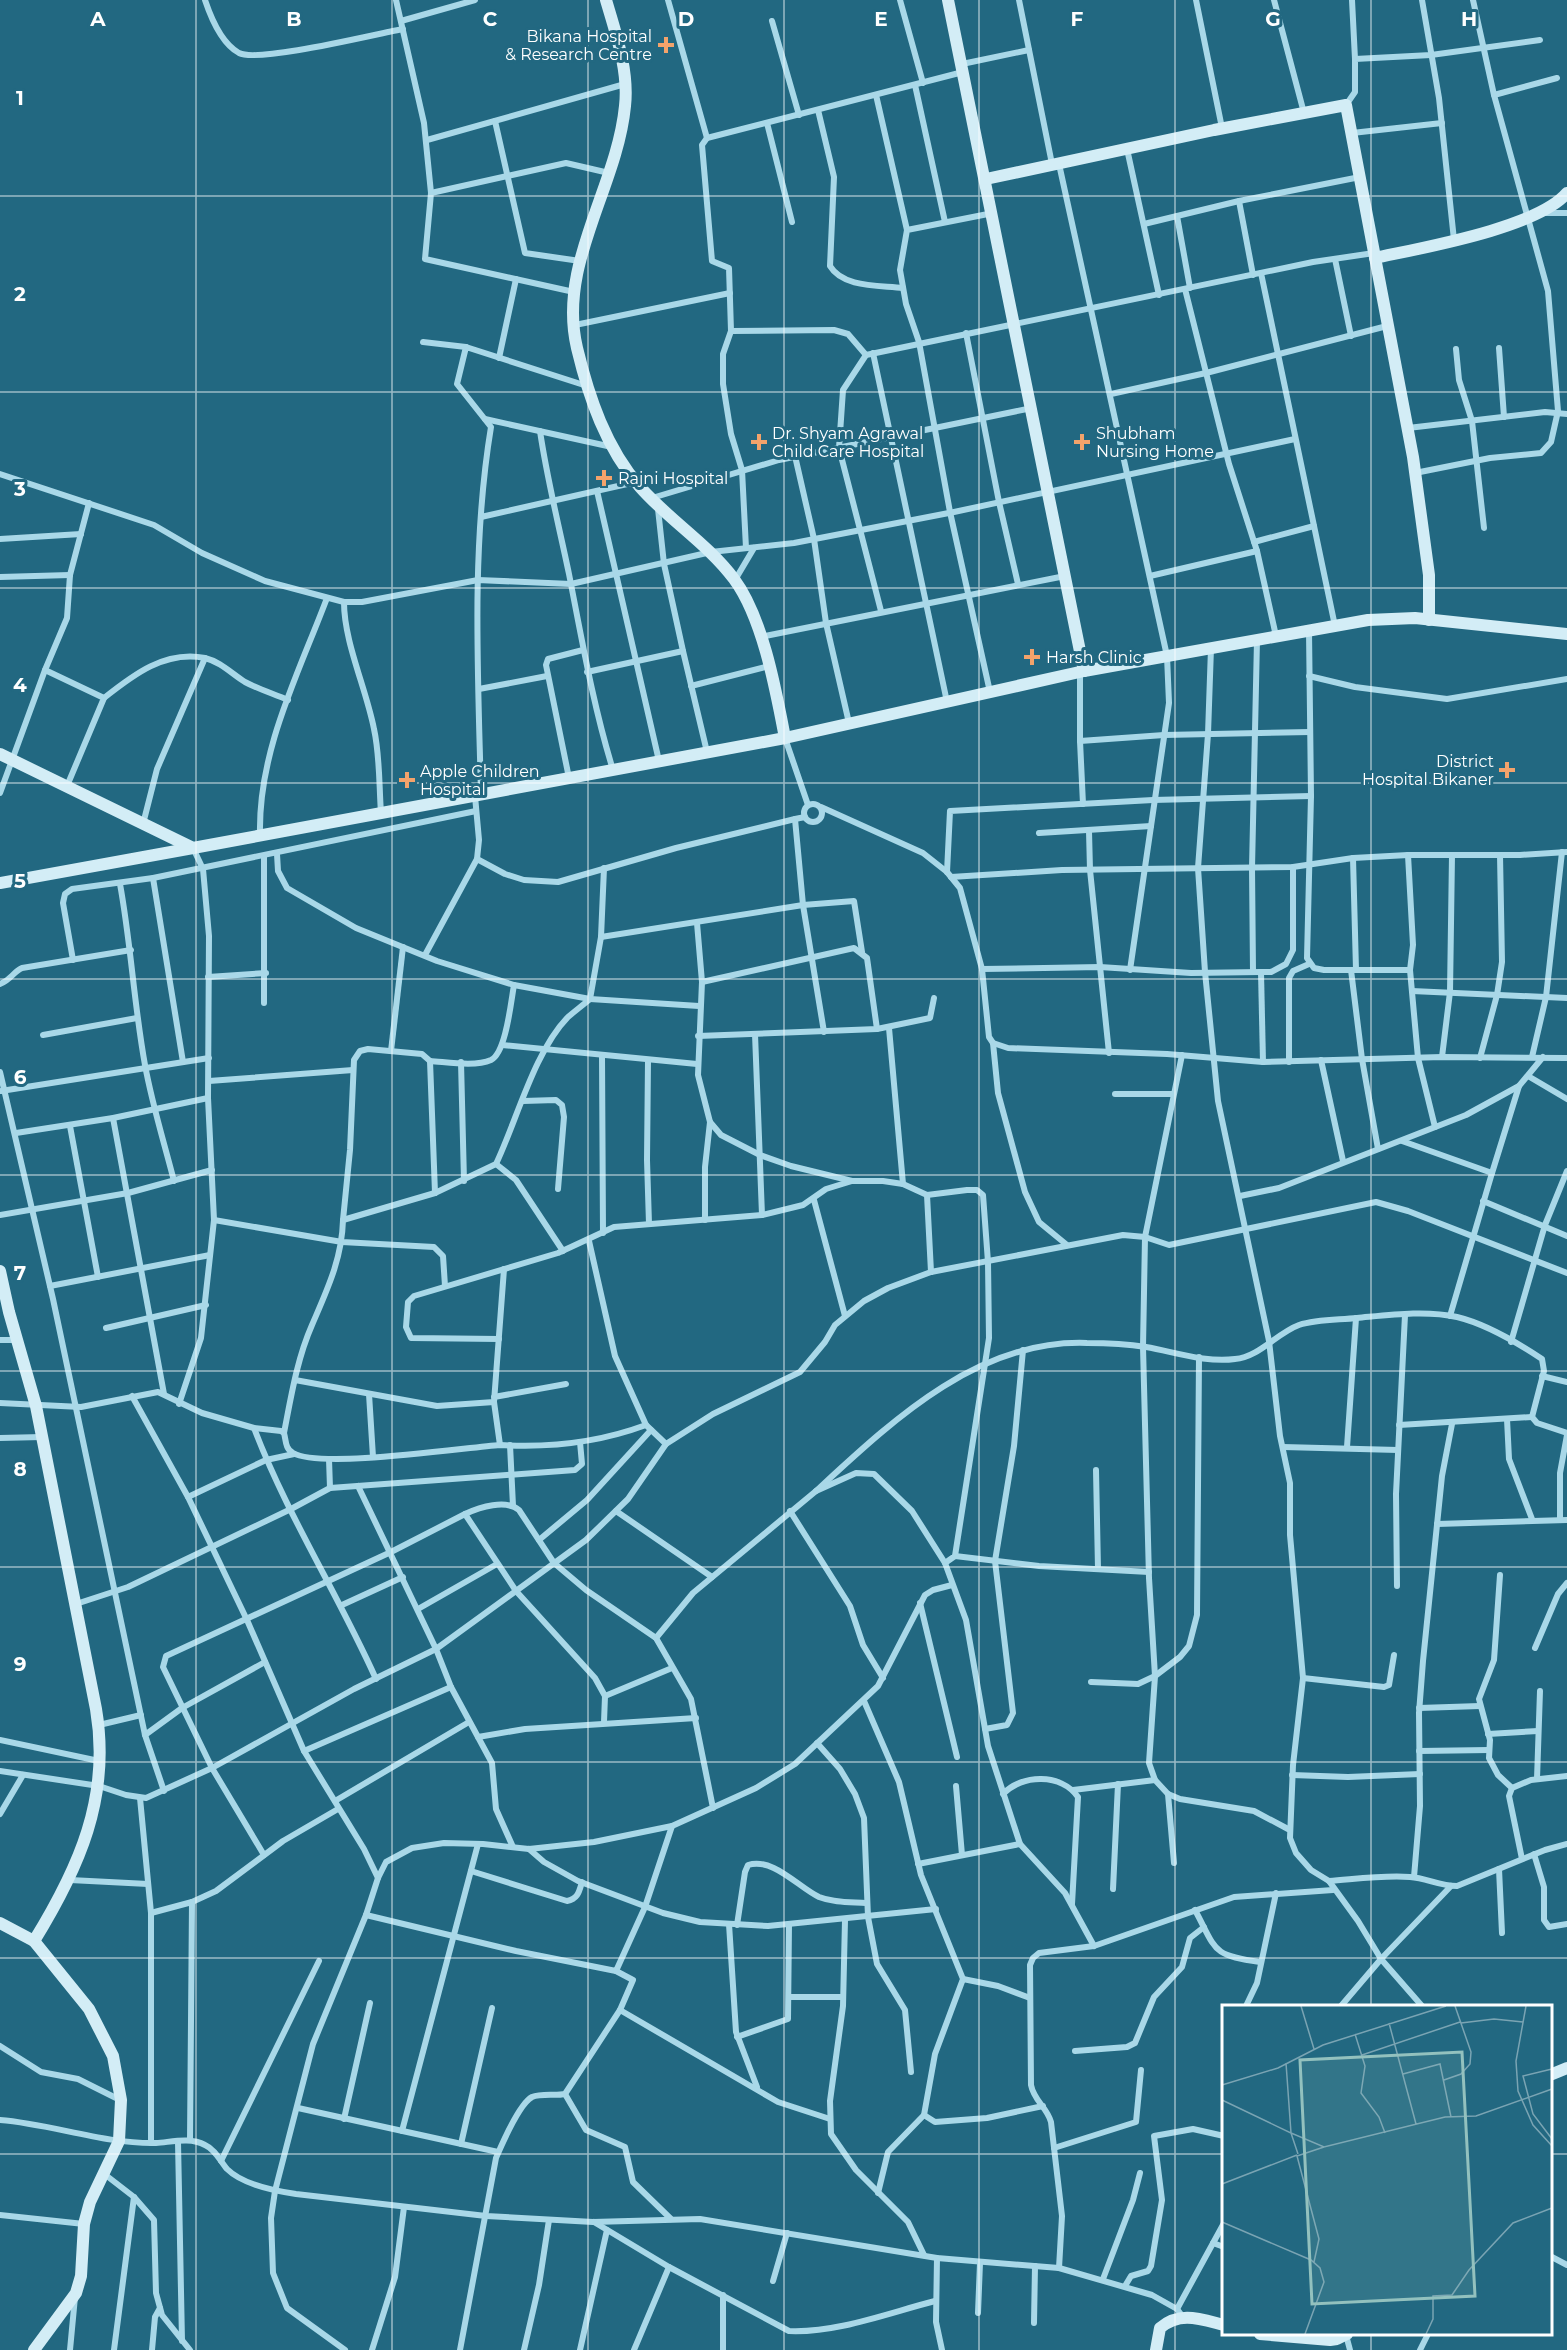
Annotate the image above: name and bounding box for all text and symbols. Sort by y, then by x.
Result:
text: A [89,7,106,31]
text: B [286,7,302,31]
text: C [483,7,498,31]
text: D [678,7,694,31]
text: E [874,7,888,31]
text: F [1071,7,1084,31]
text: G [1265,7,1281,31]
text: H [1461,7,1477,31]
place label: Bikana Hospital & Research Centre [505,27,652,64]
marker: Bikana Hospital & Research Centre [657,36,675,54]
text: 1 [16,86,24,110]
text: 2 [14,282,26,306]
place label: Dr. Shyam Agrawal Child Care Hospital [772,424,924,461]
place label: Shubham Nursing Home [1096,424,1214,461]
marker: Dr. Shyam Agrawal Child Care Hospital [750,433,768,451]
marker: Shubham Nursing Home [1073,433,1091,451]
marker: Rajni Hospital [595,469,613,487]
place label: Rajni Hospital [618,469,728,488]
text: 3 [13,477,26,501]
marker: Harsh Clinic [1023,648,1041,666]
place label: Harsh Clinic [1046,648,1142,667]
text: 4 [13,673,27,697]
place label: District Hospital Bikaner [1362,752,1494,789]
marker: District Hospital Bikaner [1498,761,1516,779]
place label: Apple Children Hospital [420,762,540,799]
marker: Apple Children Hospital [398,771,416,789]
text: 5 [14,869,26,893]
text: 6 [14,1065,27,1089]
text: 7 [14,1261,26,1285]
text: 8 [13,1457,27,1481]
text: 9 [14,1652,26,1676]
inset map [1222,2005,1552,2335]

